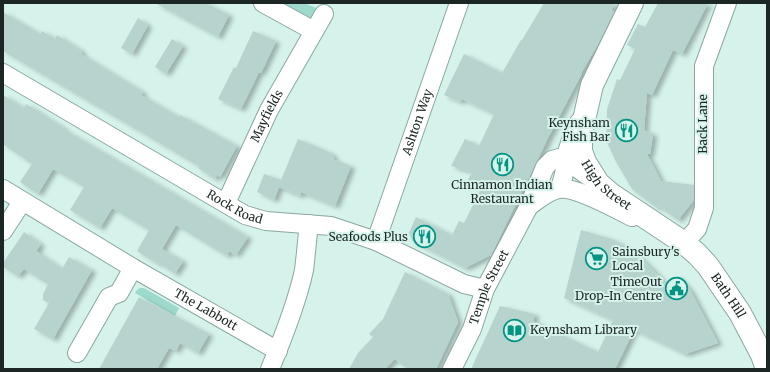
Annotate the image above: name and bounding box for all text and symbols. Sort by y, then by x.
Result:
street label: Mayfields [247,87,286,145]
street label: Ashton Way [398,87,435,158]
street label: Back Lane [695,94,710,154]
place label: Keynsham Fish Bar [548,115,611,144]
restaurant icon: Keynsham Fish Bar [613,117,639,143]
restaurant icon: Cinnamon Indian Restaurant [489,151,515,177]
street label: High Street [579,157,635,213]
place label: Cinnamon Indian Restaurant [451,177,553,206]
street label: Rock Road [204,186,264,227]
restaurant icon: Seafoods Plus [411,224,437,250]
place label: Seafoods Plus [328,229,408,244]
place label: Sainsbury's Local [612,244,680,273]
supermarket icon: Sainsbury's Local [583,246,609,272]
street label: Temple Street [466,247,512,326]
street label: Bath Hill [708,270,749,320]
place label: TimeOut Drop-In Centre [575,274,662,303]
public building icon: TimeOut Drop-In Centre [664,276,690,302]
street label: The Labbott [172,285,241,333]
library icon: Keynsham Library [501,317,527,343]
place label: Keynsham Library [530,322,637,337]

